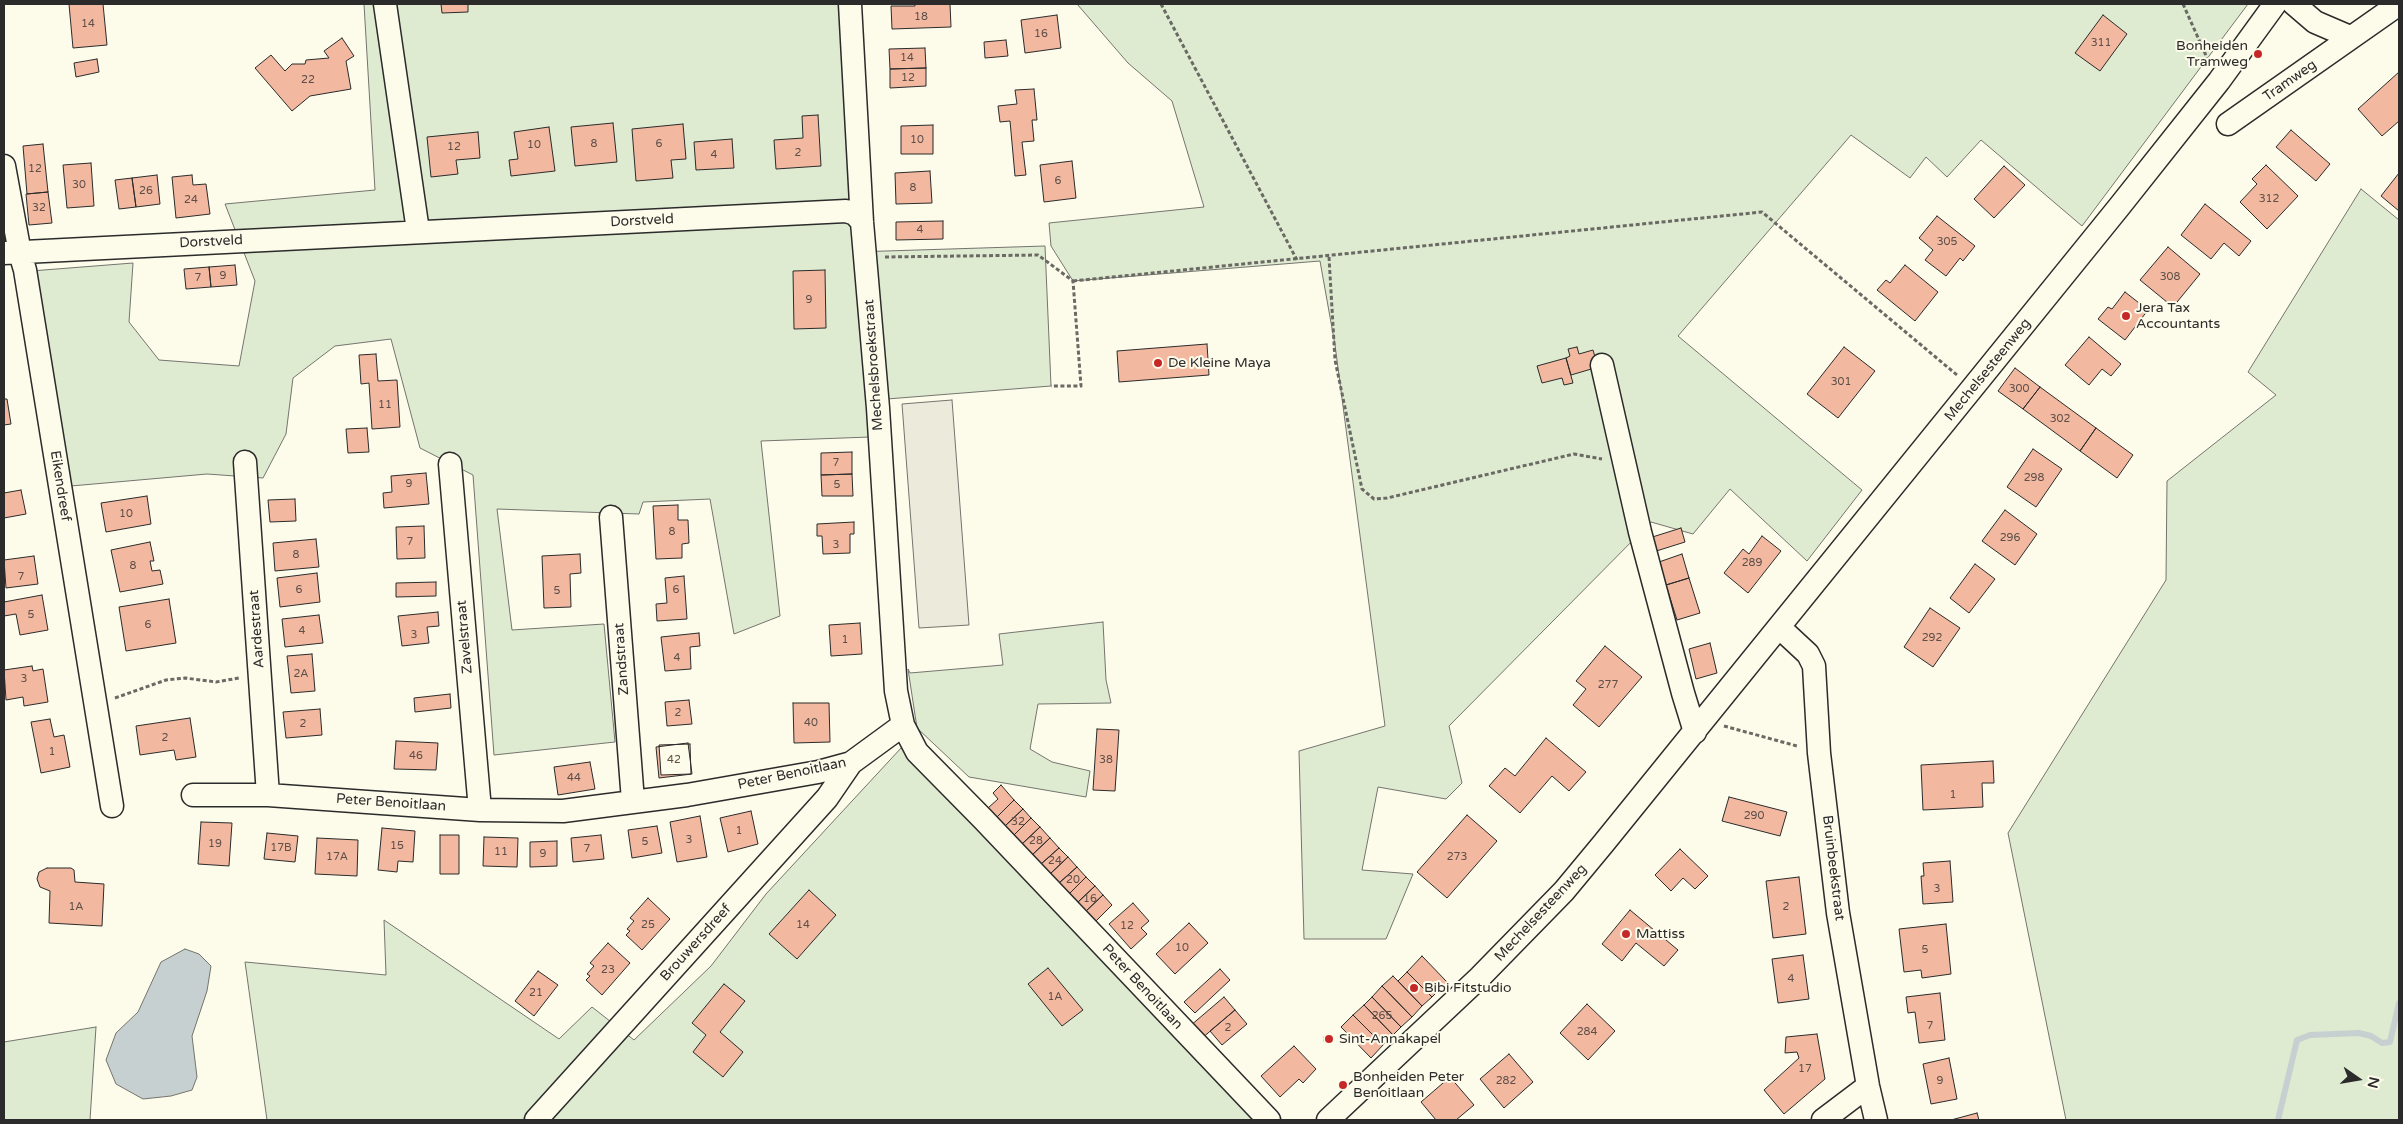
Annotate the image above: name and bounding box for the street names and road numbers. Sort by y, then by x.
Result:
street label: Tramweg [2260,57,2320,105]
street label: Dorstveld [610,211,674,231]
street label: Dorstveld [179,232,243,252]
street label: Mechelsbroekstraat [861,299,887,431]
street label: Mechelsesteenweg [1941,315,2035,425]
street label: Eikendreef [46,449,74,523]
street label: Aardestraat [246,589,268,669]
street label: Zavelstraat [453,600,477,674]
street label: Zandstraat [611,622,633,696]
street label: Peter Benoitlaan [736,754,848,794]
street label: Peter Benoitlaan [335,791,447,815]
street label: Bruinbeekstraat [1818,814,1848,922]
street label: Mechelsesteenweg [1491,861,1591,965]
street label: Brouwersdreef [657,901,735,985]
street label: Peter Benoitlaan [1098,941,1186,1033]

